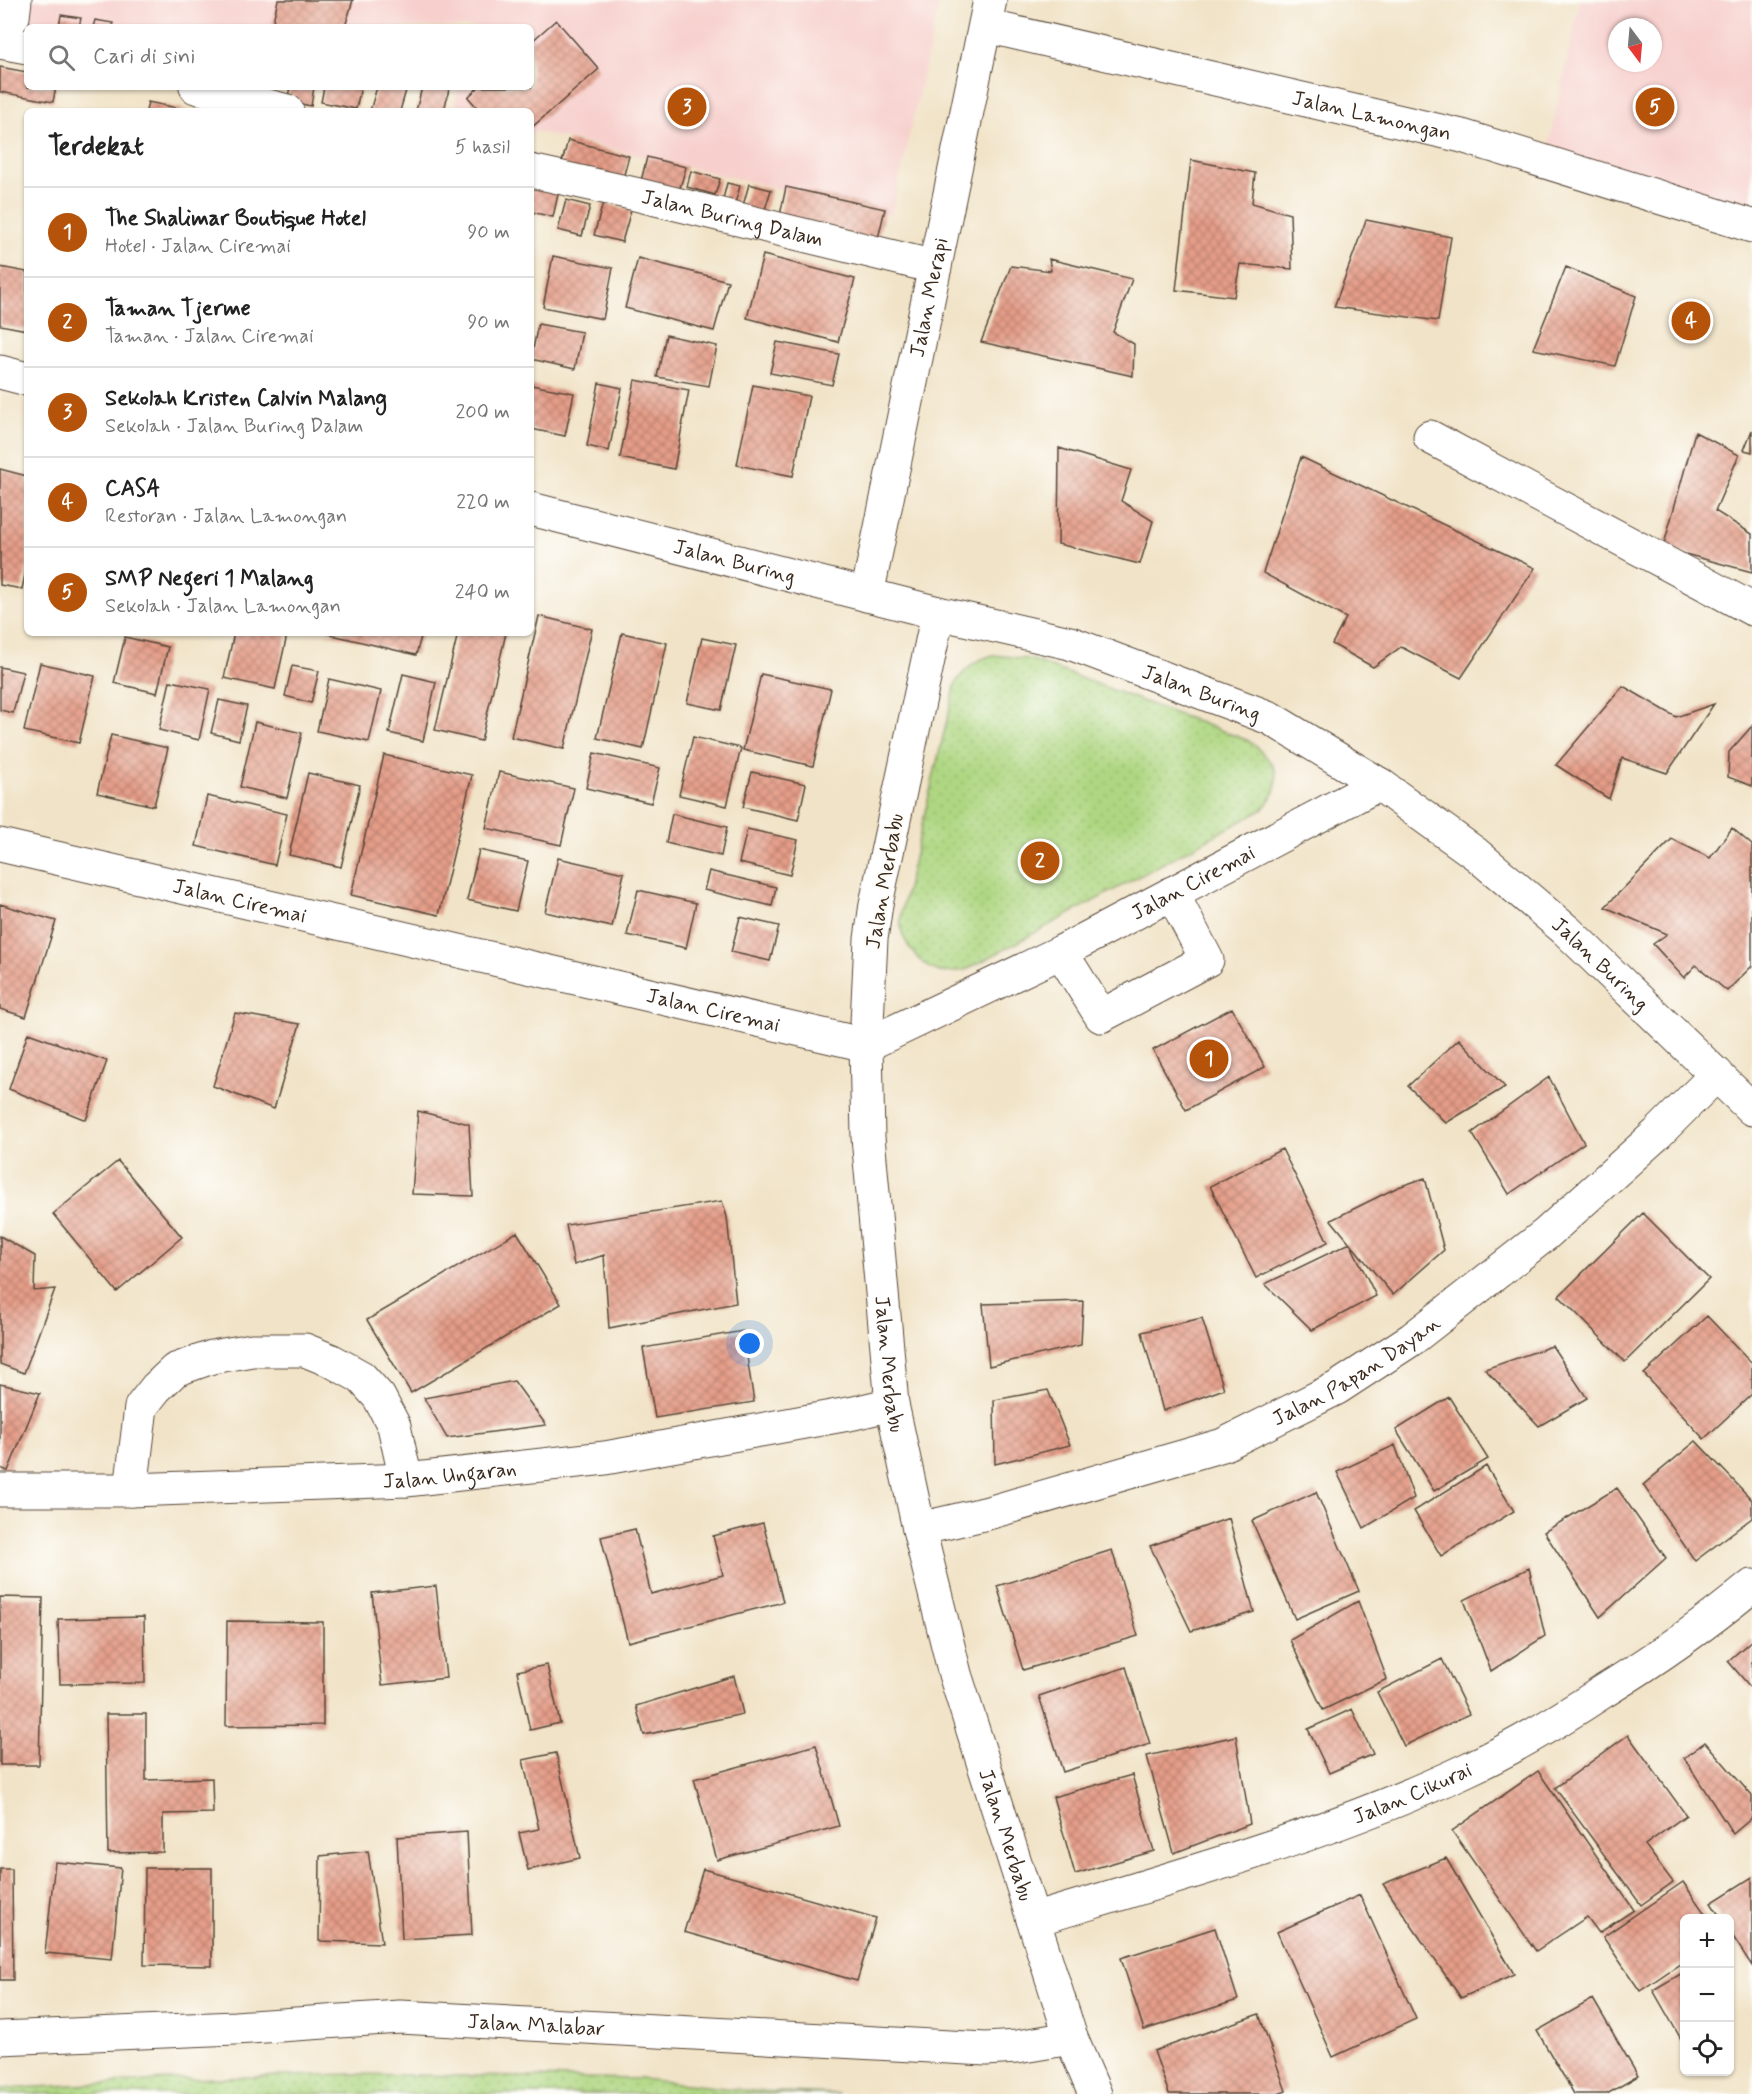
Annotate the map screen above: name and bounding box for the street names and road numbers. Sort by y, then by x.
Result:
street label: Jalan Lamongan [1289,84,1454,148]
street label: Jalan Buring Dalam [639,183,826,254]
street label: Jalan Merapi [904,235,956,360]
street label: Jalan Buring [670,533,798,591]
street label: Jalan Buring [1138,658,1265,728]
street label: Jalan Merbabu [859,811,911,951]
street label: Jalan Ciremai [1127,839,1260,927]
street label: Jalan Ciremai [170,872,309,930]
street label: Jalan Buring [1545,911,1655,1018]
street label: Jalan Ciremai [643,982,783,1040]
street label: Jalan Merbabu [867,1295,911,1435]
street label: Jalan Papan Dayan [1268,1309,1447,1433]
street label: Jalan Ungaran [382,1455,518,1496]
street label: Jalan Cikurai [1349,1756,1477,1831]
street label: Jalan Merbabu [971,1765,1039,1905]
street label: Jalan Malabar [467,2008,606,2043]

